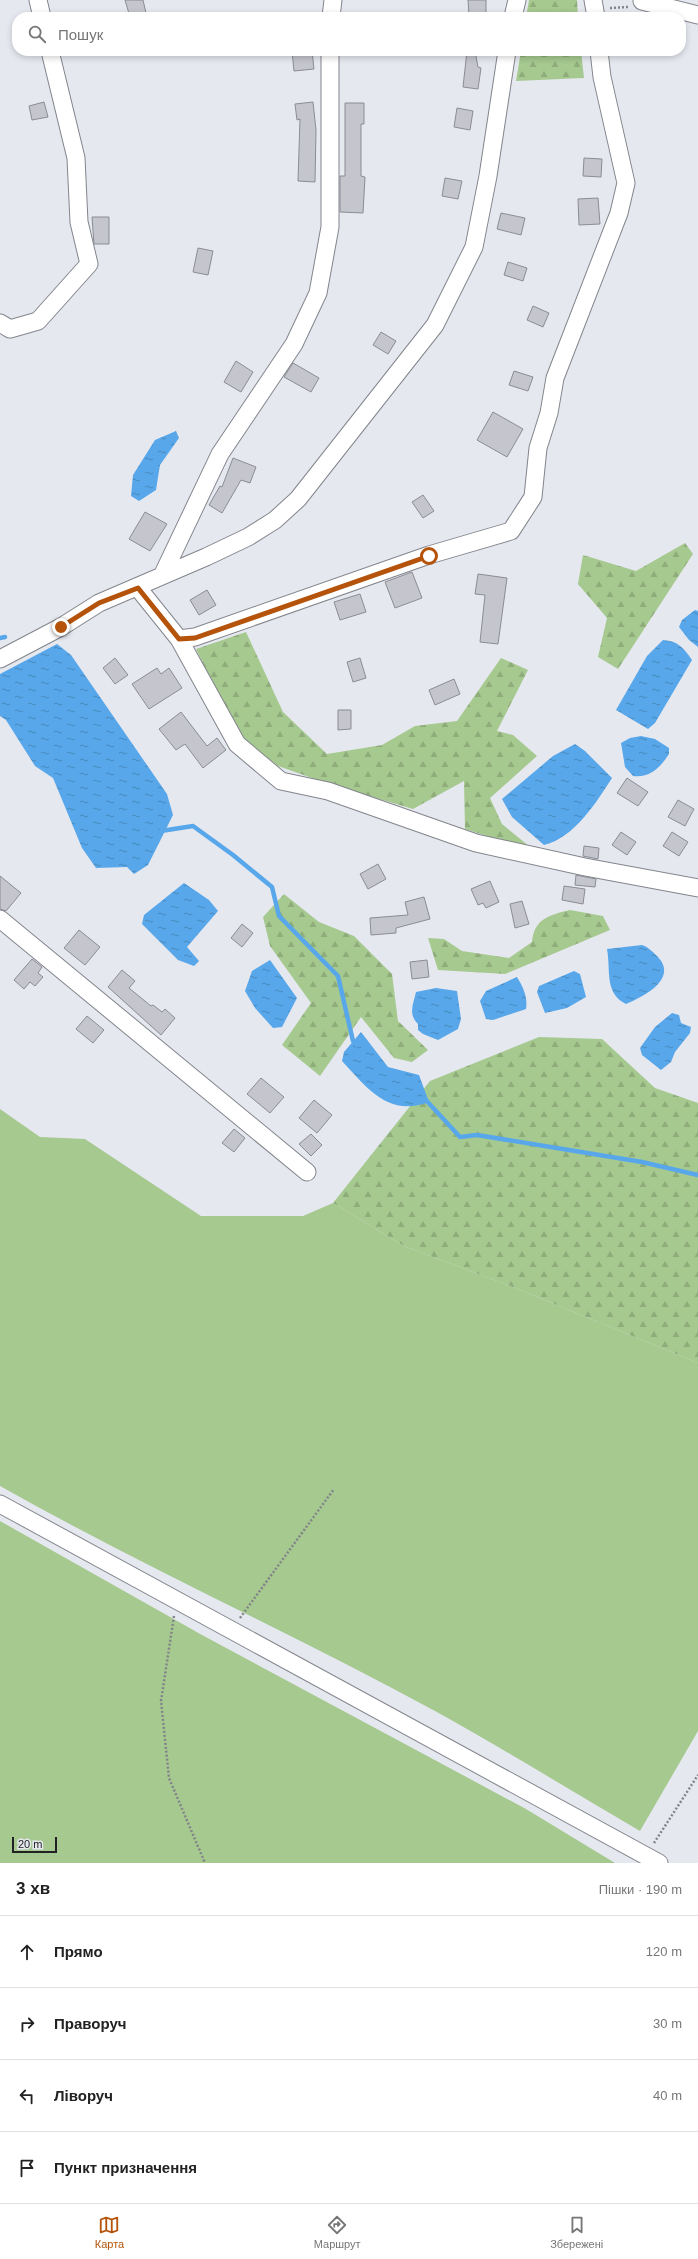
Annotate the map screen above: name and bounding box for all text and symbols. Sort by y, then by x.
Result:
search box [12,12,686,56]
icon: search [26,23,48,45]
text: Пошук [58,26,103,43]
route start [420,547,438,565]
route end [52,618,70,636]
scale bar [12,1835,57,1854]
text: 20 m [18,1838,42,1850]
text: 3 хв [16,1879,50,1898]
text: Пішки · 190 m [599,1882,682,1897]
icon: ahead [16,1941,38,1963]
text: Прямо [54,1943,103,1960]
text: 120 m [646,1944,682,1959]
icon: right [16,2013,38,2035]
text: Праворуч [54,2015,127,2032]
text: 30 m [653,2016,682,2031]
icon: left [16,2085,38,2107]
text: Ліворуч [54,2087,113,2104]
text: 40 m [653,2088,682,2103]
icon: arrive [16,2157,38,2179]
text: Пункт призначення [54,2159,197,2176]
tab: Карта [95,2214,124,2250]
tab: Маршрут [314,2214,361,2250]
tab: Збережені [550,2214,603,2250]

